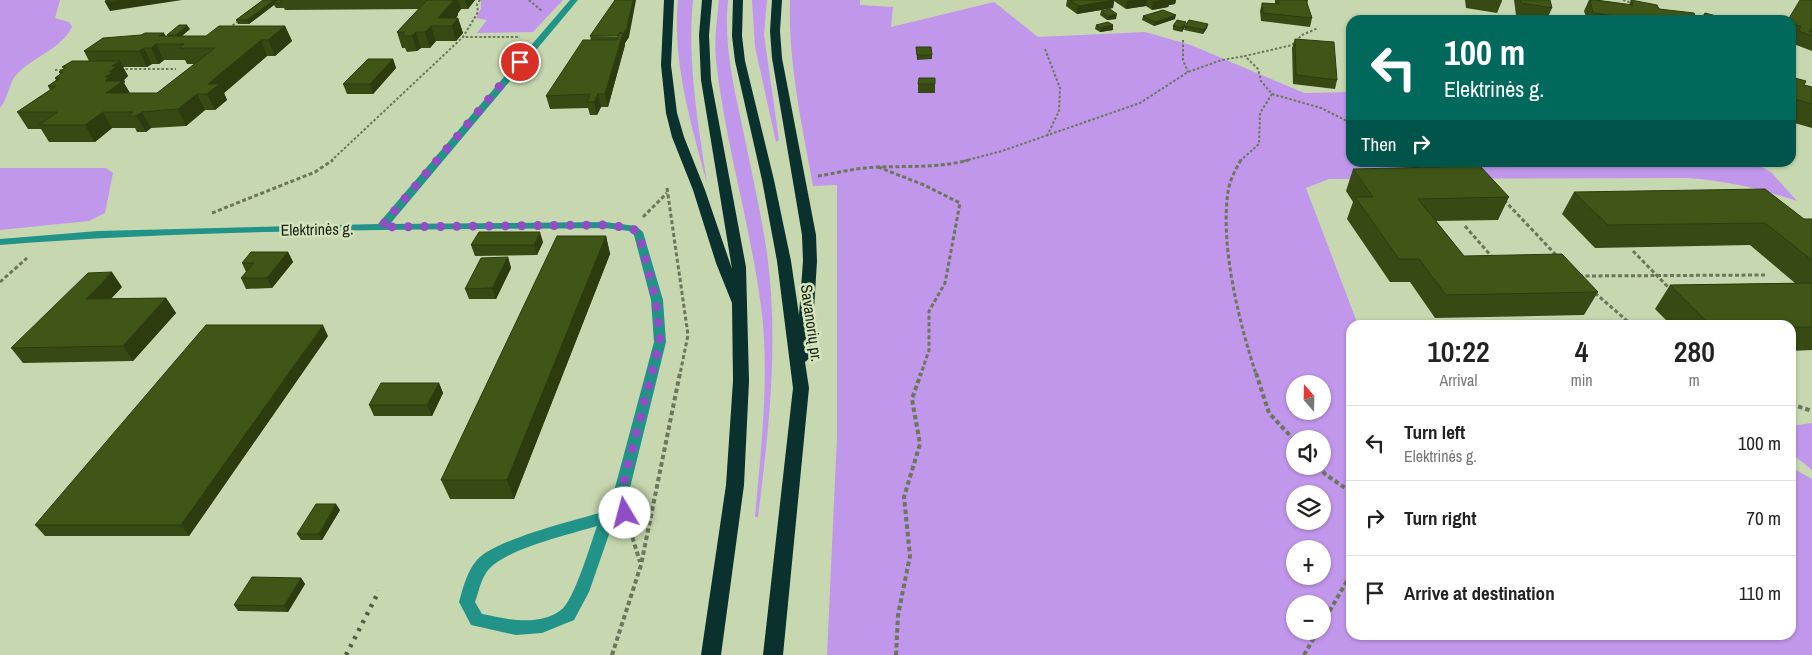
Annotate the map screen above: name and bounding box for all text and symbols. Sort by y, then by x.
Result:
text: 100 m [1444,29,1525,76]
icon: left [1361,35,1426,100]
pin [499,41,541,83]
icon: arrive [506,48,534,76]
text: Elektrinės g. [1444,74,1544,104]
icon: right [1407,130,1435,158]
text: Then [1361,131,1397,157]
street label: Elektrinės g. [280,217,354,241]
street label: Savanorių pr. [796,283,828,363]
text: 10:22 [1427,331,1490,371]
text: 4 [1575,331,1589,371]
text: 280 [1674,331,1715,371]
text: Arrival [1439,369,1477,391]
text: min [1571,369,1593,391]
text: m [1689,369,1700,391]
north arrow [1286,375,1331,420]
map controls [1286,375,1331,640]
text: Turn left [1404,419,1465,445]
icon: left [1361,429,1389,457]
button: sound [1286,430,1331,475]
text: 100 m [1738,430,1781,456]
text: Elektrinės g. [1404,445,1477,467]
button: layers [1286,485,1331,530]
position arrow [598,486,650,538]
icon: right [1361,504,1389,532]
text: Turn right [1404,505,1476,531]
text: 70 m [1746,505,1781,531]
button: + [1286,540,1331,585]
icon: arrive [1361,579,1389,607]
text: Arrive at destination [1404,580,1555,606]
text: 110 m [1739,580,1781,606]
button: − [1286,595,1331,640]

